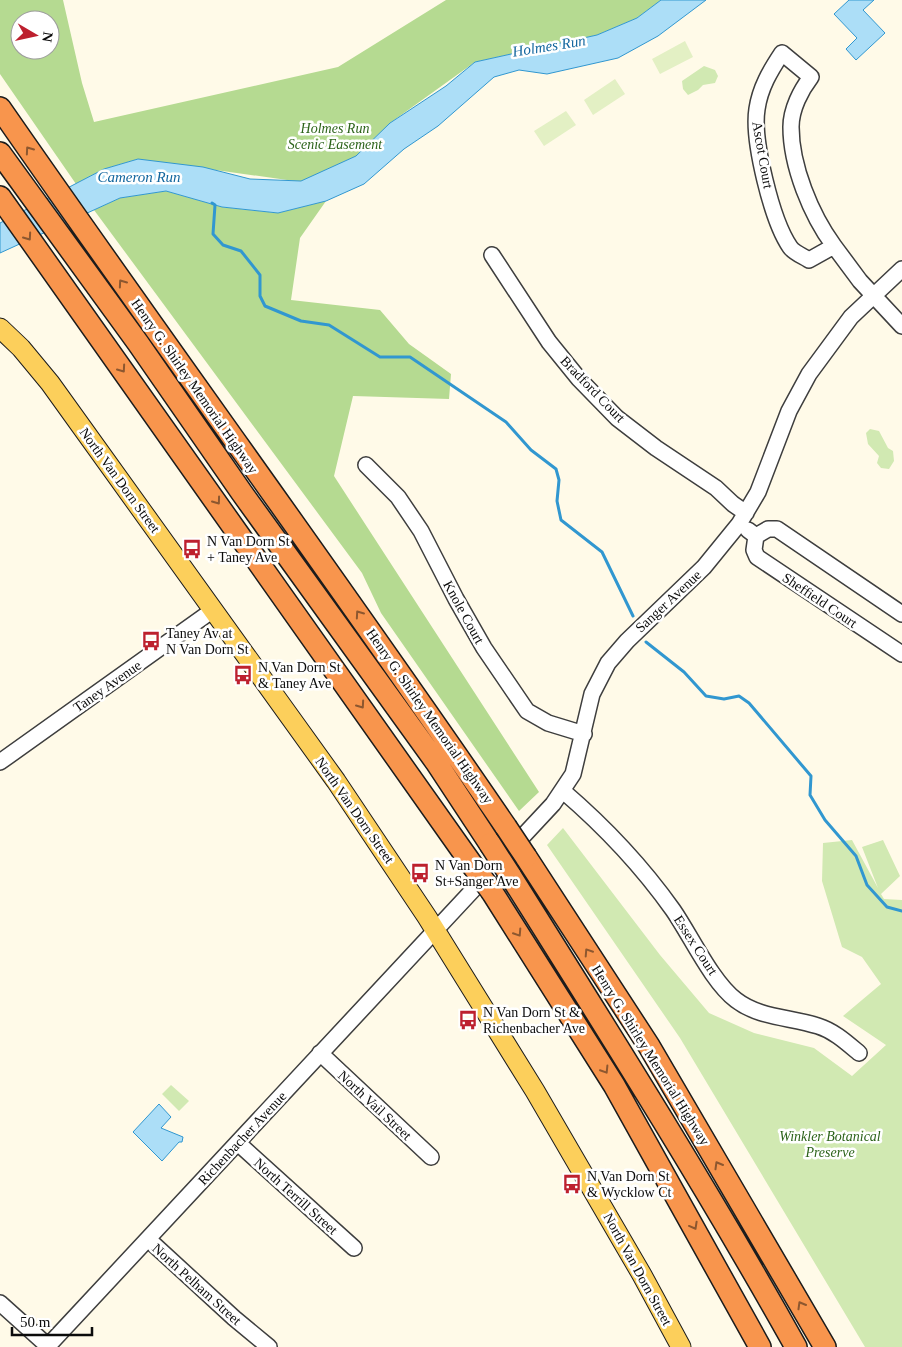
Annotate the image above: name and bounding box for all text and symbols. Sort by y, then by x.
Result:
north arrow [10,10,60,60]
text: N [39,31,56,43]
water label: Holmes Run [510,32,587,60]
street label: Ascot Court [749,120,776,190]
park label: Holmes Run Scenic Easement [288,121,383,152]
one-way arrow [26,146,35,155]
water label: Cameron Run [97,169,181,185]
one-way arrow [22,231,31,241]
one-way arrow [119,279,128,288]
street label: Henry G. Shirley Memorial Highway [128,296,261,476]
street label: Bradford Court [557,353,628,426]
one-way arrow [116,363,125,373]
street label: North Van Dorn Street [76,425,163,536]
one-way arrow [211,495,220,505]
place label: N Van Dorn St + Taney Ave [207,534,290,565]
bus stop icon: N Van Dorn St + Taney Ave [181,538,203,560]
street label: Sanger Avenue [632,567,704,636]
street label: Sheffield Court [780,570,860,631]
street label: Knole Court [440,578,487,646]
one-way arrow [356,610,365,620]
place label: Taney Av at N Van Dorn St [166,626,249,657]
street label: Henry G. Shirley Memorial Highway [363,626,496,806]
bus stop icon: Taney Av at N Van Dorn St [140,630,162,652]
street label: Taney Avenue [71,658,144,715]
place label: N Van Dorn St & Taney Ave [258,660,341,691]
bus stop icon: N Van Dorn St & Taney Ave [232,664,254,686]
one-way arrow [355,700,364,709]
street label: North Van Dorn Street [312,754,397,866]
place label: N Van Dorn St+Sanger Ave [435,858,518,889]
bus stop icon: N Van Dorn St+Sanger Ave [409,862,431,884]
street label: Essex Court [671,913,720,978]
one-way arrow [512,927,521,936]
one-way arrow [585,948,594,957]
street label: Henry G. Shirley Memorial Highway [589,962,712,1148]
place label: N Van Dorn St & Richenbacher Ave [483,1005,585,1036]
bus stop icon: N Van Dorn St & Richenbacher Ave [457,1009,479,1031]
one-way arrow [598,1065,608,1074]
street label: North Vail Street [335,1068,414,1143]
street label: Richenbacher Avenue [195,1089,290,1188]
park label: Winkler Botanical Preserve [779,1129,881,1160]
street label: North Terrill Street [251,1155,340,1238]
one-way arrow [715,1161,725,1170]
place label: N Van Dorn St & Wycklow Ct [587,1169,672,1200]
bus stop icon: N Van Dorn St & Wycklow Ct [561,1173,583,1195]
street label: North Van Dorn Street [600,1210,675,1328]
one-way arrow [688,1221,698,1230]
street label: North Pelham Street [149,1241,244,1328]
one-way arrow [797,1301,807,1310]
scale bar [12,1304,92,1336]
text: 50 m [20,1314,51,1330]

